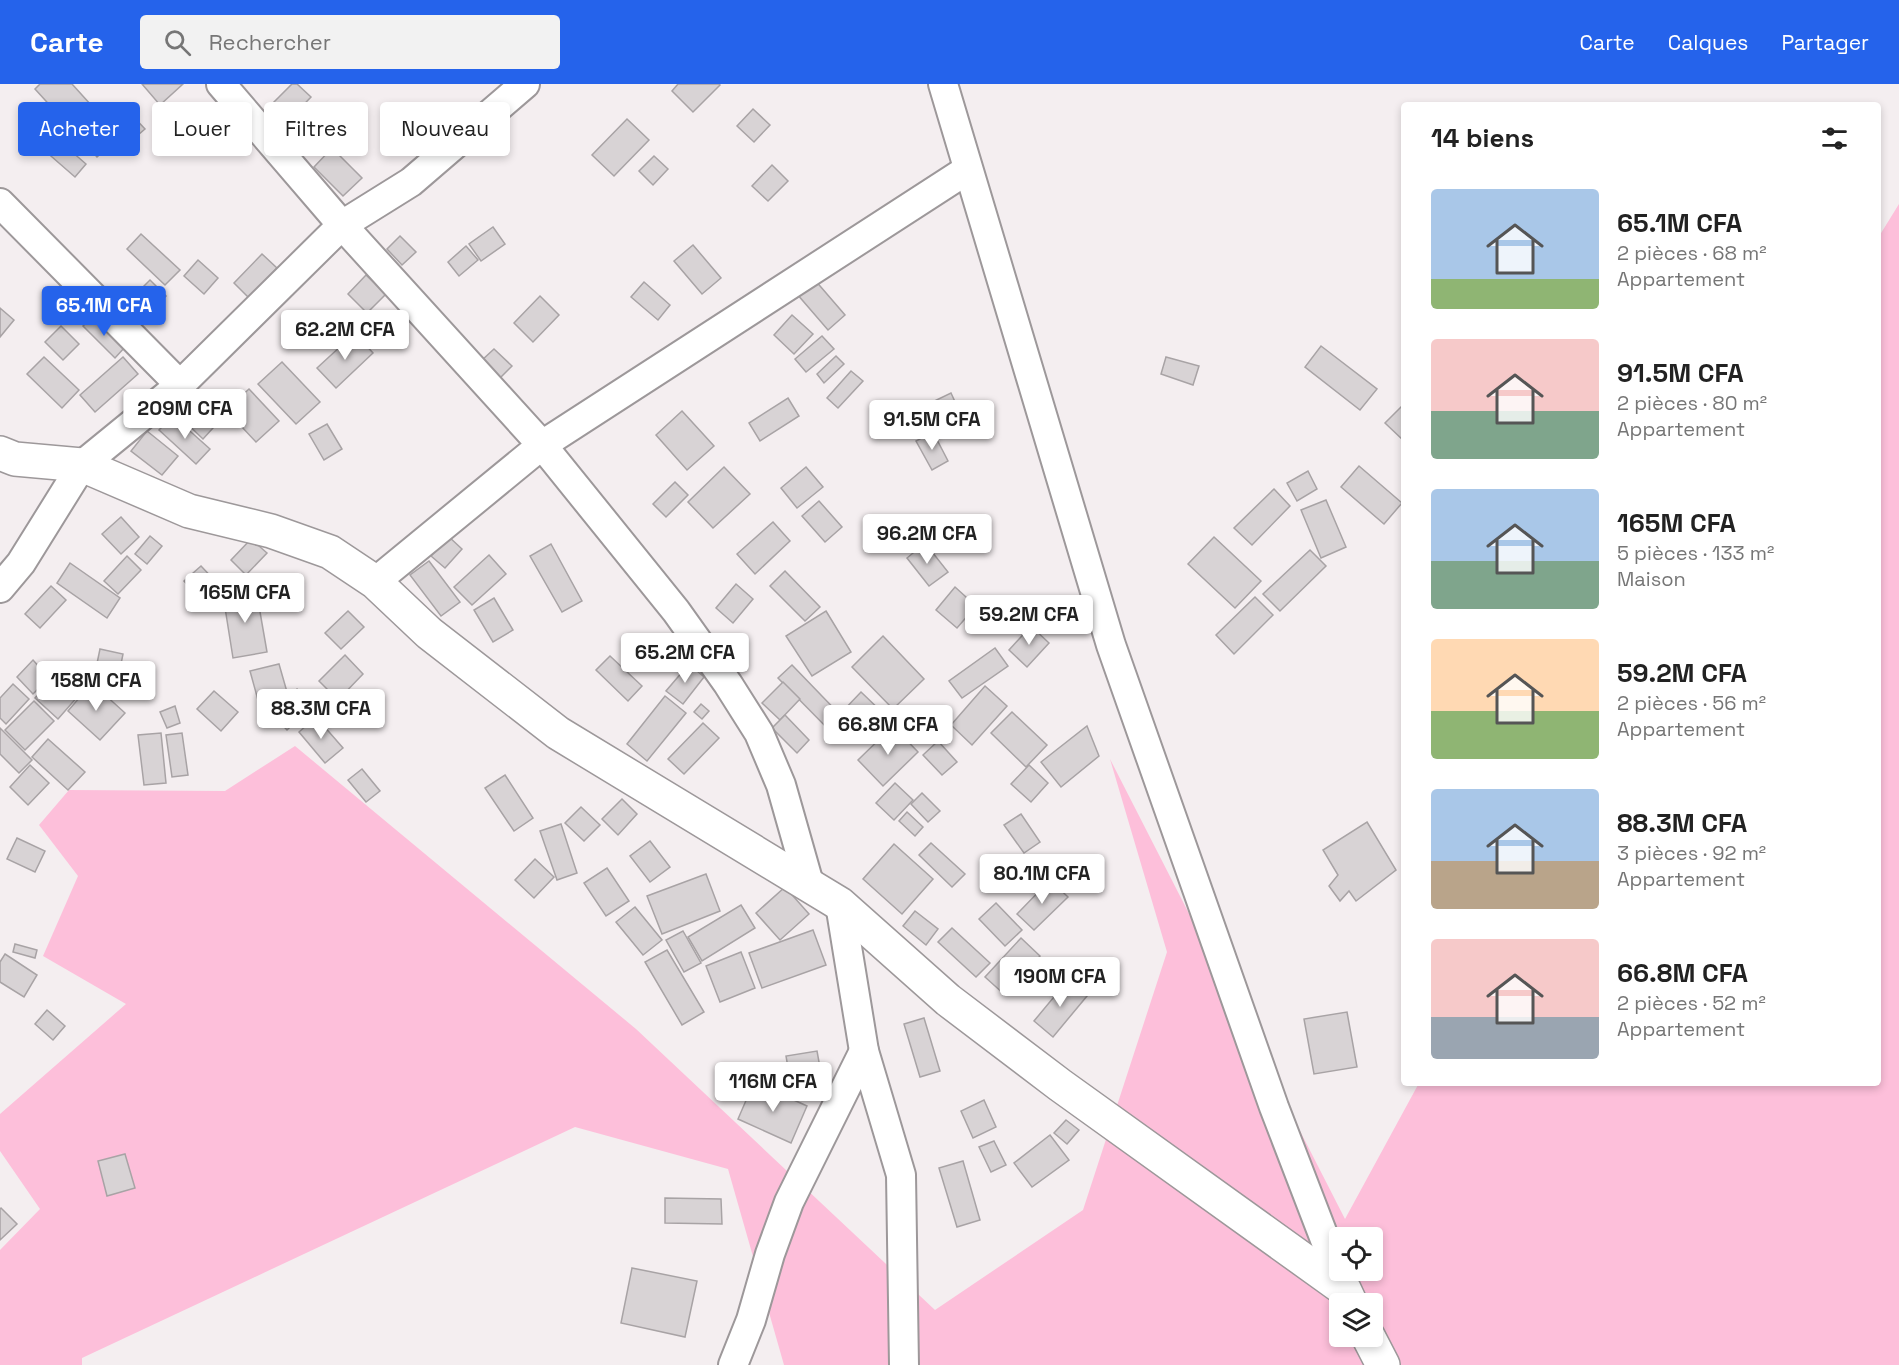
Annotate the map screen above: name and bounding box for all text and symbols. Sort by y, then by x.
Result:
search box [140,15,560,69]
text: Carte [30,24,104,60]
icon: search [161,26,194,59]
text: Rechercher [209,28,331,56]
text: Carte [1580,29,1635,56]
text: Calques [1668,29,1748,56]
text: Partager [1781,29,1869,56]
chip: Acheter [18,102,140,156]
chip: Louer [152,102,252,156]
chip: Filtres [264,102,368,156]
chip: Nouveau [380,102,510,156]
text: 14 biens [1431,121,1534,155]
icon: filters [1818,122,1851,155]
text: 65.1M CFA [1617,206,1742,240]
icon: home [1479,213,1551,285]
text: 2 pièces · 68 m² [1617,240,1767,266]
text: Appartement [1617,266,1745,292]
pin: 65.1M CFA [35,286,173,337]
text: 65.1M CFA [56,292,152,318]
pin: 62.2M CFA [276,310,414,361]
text: 62.2M CFA [295,316,395,342]
text: 91.5M CFA [1617,356,1744,390]
icon: home [1479,363,1551,435]
pin: 209M CFA [123,389,247,440]
text: 2 pièces · 80 m² [1617,390,1767,416]
text: 209M CFA [137,395,233,421]
pin: 91.5M CFA [863,400,1001,451]
text: 91.5M CFA [883,406,981,432]
text: Appartement [1617,416,1745,442]
text: 165M CFA [1617,506,1736,540]
icon: home [1479,513,1551,585]
pin: 96.2M CFA [858,514,996,565]
text: 96.2M CFA [877,520,977,546]
text: 5 pièces · 133 m² [1617,540,1774,566]
text: Maison [1617,566,1686,592]
pin: 165M CFA [183,573,307,624]
text: 165M CFA [199,579,291,605]
pin: 59.2M CFA [960,595,1098,646]
text: 59.2M CFA [979,601,1079,627]
pin: 65.2M CFA [616,633,754,684]
text: 65.2M CFA [635,639,735,665]
text: 59.2M CFA [1617,656,1747,690]
pin: 158M CFA [34,661,158,712]
icon: home [1479,663,1551,735]
text: 158M CFA [50,667,142,693]
pin: 88.3M CFA [252,689,390,740]
text: 2 pièces · 56 m² [1617,690,1766,716]
text: 88.3M CFA [271,695,371,721]
pin: 66.8M CFA [819,705,957,756]
text: 66.8M CFA [838,711,938,737]
text: Appartement [1617,716,1745,742]
text: 88.3M CFA [1617,806,1747,840]
icon: home [1479,813,1551,885]
text: 3 pièces · 92 m² [1617,840,1766,866]
pin: 80.1M CFA [973,854,1111,905]
text: 80.1M CFA [994,860,1090,886]
text: Appartement [1617,866,1745,892]
text: 66.8M CFA [1617,956,1748,990]
pin: 190M CFA [998,957,1122,1008]
text: 190M CFA [1014,963,1106,989]
icon: home [1479,963,1551,1035]
text: 2 pièces · 52 m² [1617,990,1766,1016]
text: Appartement [1617,1016,1745,1042]
pin: 116M CFA [711,1062,835,1113]
text: 116M CFA [729,1068,817,1094]
map controls [1329,1227,1383,1347]
button: locate [1329,1227,1383,1281]
button: layers [1329,1293,1383,1347]

